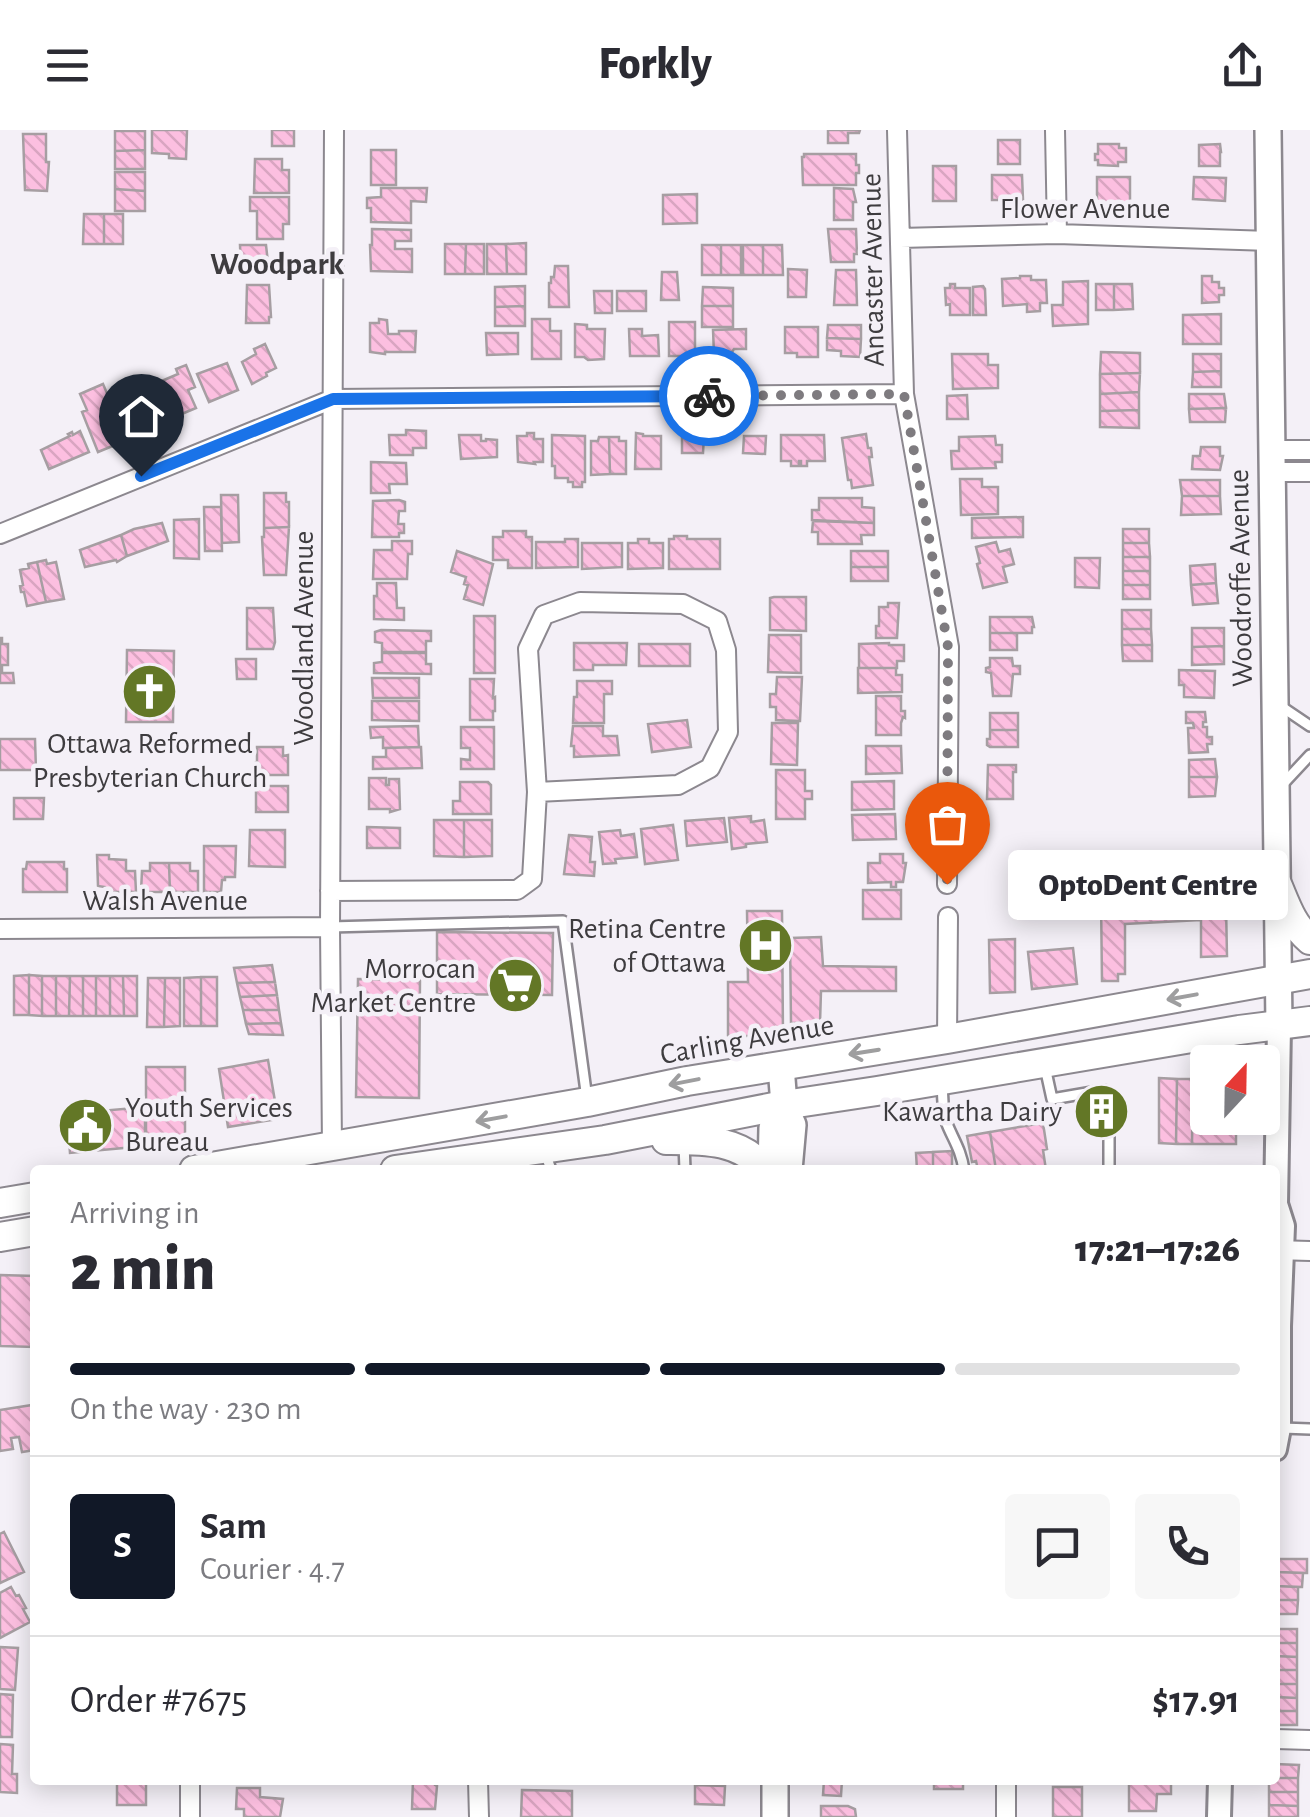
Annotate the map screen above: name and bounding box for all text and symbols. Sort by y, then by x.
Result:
icon: menu [40,38,95,93]
icon: share [1215,38,1270,93]
text: Forkly [598,42,712,87]
street label: Ancaster Avenue [856,173,890,367]
street label: Flower Avenue [1000,194,1170,224]
district label: Woodpark [210,248,344,280]
courier [659,346,759,446]
icon: bike [682,369,737,424]
pin [99,374,184,477]
icon: home [114,389,169,444]
street label: Woodroffe Avenue [1224,469,1258,687]
street label: Woodland Avenue [289,531,319,745]
church icon: Ottawa Reformed Presbyterian Church [120,662,180,722]
place label: Ottawa Reformed Presbyterian Church [33,729,267,793]
pin [905,782,990,885]
icon: bag [920,797,975,852]
callout: OptoDent Centre [1007,849,1287,919]
text: OptoDent Centre [1038,869,1258,901]
street label: Walsh Avenue [82,886,248,916]
place label: Retina Centre of Ottawa [568,914,726,978]
hospital icon: Retina Centre of Ottawa [735,916,795,976]
place label: Morrocan Market Centre [310,954,476,1018]
supermarket icon: Morrocan Market Centre [485,956,545,1016]
one-way arrow [1166,988,1199,1007]
street label: Carling Avenue [658,1010,836,1070]
one-way arrow [848,1044,880,1062]
north arrow [1190,1045,1280,1135]
map controls [1190,1045,1280,1135]
one-way arrow [669,1073,701,1092]
building icon: Kawartha Dairy [1071,1082,1131,1142]
place label: Youth Services Bureau [125,1093,293,1157]
public building icon: Youth Services Bureau [56,1095,116,1155]
place label: Kawartha Dairy [882,1097,1062,1127]
one-way arrow [476,1110,508,1129]
text: Arriving in [70,1197,199,1229]
text: 17:21–17:26 [1075,1231,1240,1269]
text: 2 min [70,1237,216,1302]
text: On the way · 230 m [70,1393,302,1425]
button: chat [1005,1494,1110,1599]
button: phone [1135,1494,1240,1599]
text: Sam [200,1508,267,1546]
text: S [113,1527,132,1565]
text: Courier · 4.7 [200,1553,345,1585]
text: Order #7675 [70,1682,247,1720]
text: $17.91 [1152,1682,1240,1720]

